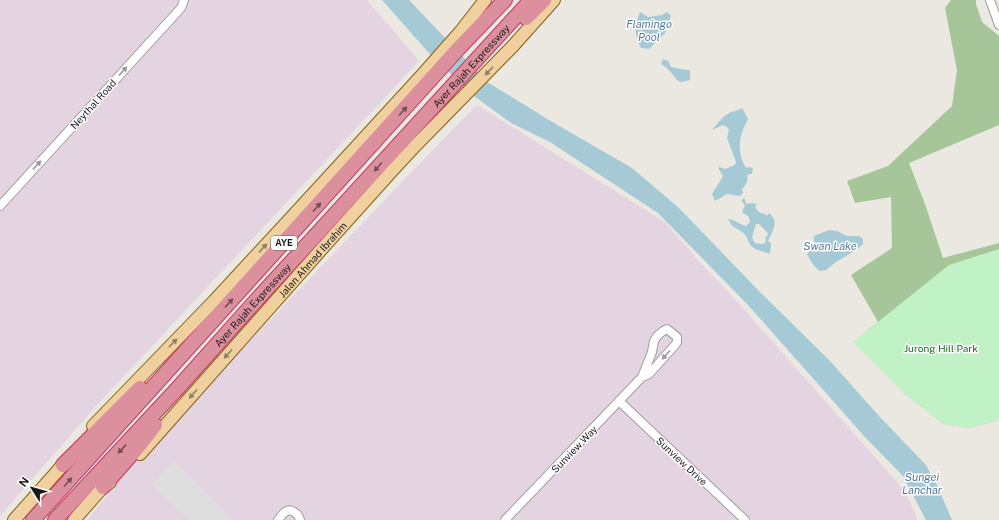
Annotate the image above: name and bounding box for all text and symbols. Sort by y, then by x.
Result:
water label: Flamingo Pool [626,18,672,43]
street label: Ayer Rajah Expressway [430,21,512,110]
one-way arrow [119,65,128,76]
one-way arrow [484,66,493,76]
street label: Neythal Road [68,77,118,131]
one-way arrow [399,106,408,116]
one-way arrow [32,161,41,170]
one-way arrow [374,162,383,172]
one-way arrow [312,202,321,212]
street label: Jalan Ahmad Ibrahim [276,219,349,300]
road number: AYE [271,236,297,250]
water label: Swan Lake [803,240,857,252]
one-way arrow [258,243,267,254]
street label: Ayer Rajah Expressway [212,260,294,349]
one-way arrow [224,298,234,308]
one-way arrow [168,338,178,348]
park label: Jurong Hill Park [904,342,978,354]
one-way arrow [223,349,233,359]
one-way arrow [662,349,671,360]
one-way arrow [188,389,197,400]
street label: Sunview Way [548,422,600,475]
street label: Sunview Drive [654,434,710,488]
one-way arrow [118,444,127,453]
north arrow [12,468,52,508]
water label: Sungei Lanchar [902,471,943,496]
text: N [17,475,31,489]
one-way arrow [63,477,72,487]

